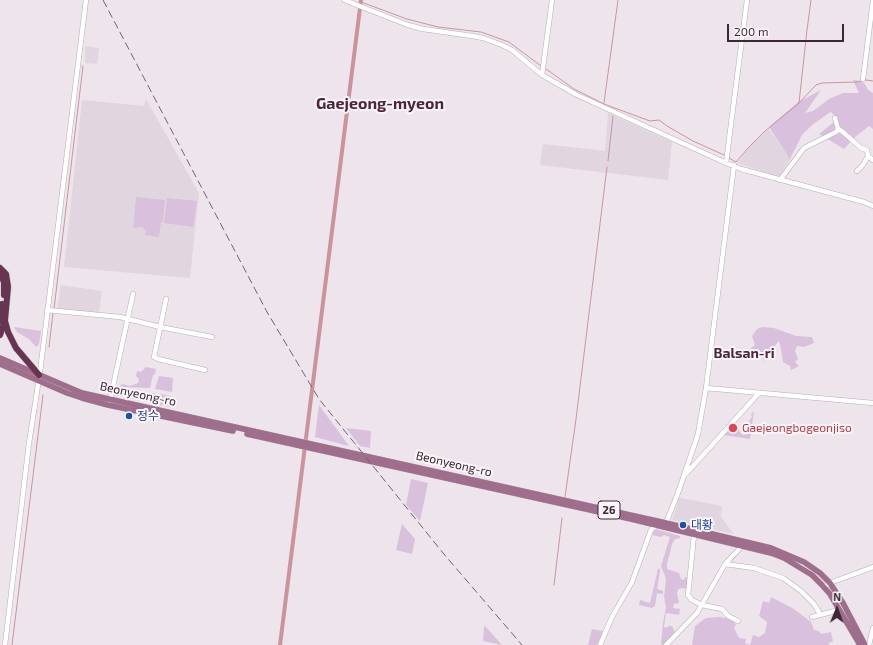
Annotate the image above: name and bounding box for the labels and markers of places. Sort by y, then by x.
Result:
place label: 정수 [137,409,159,423]
marker: 정수 [124,411,134,421]
place label: Gaejeongbogeonjiso [742,421,852,435]
marker: Gaejeongbogeonjiso [727,422,739,434]
place label: 대황 [691,518,713,532]
marker: 대황 [678,520,688,530]

